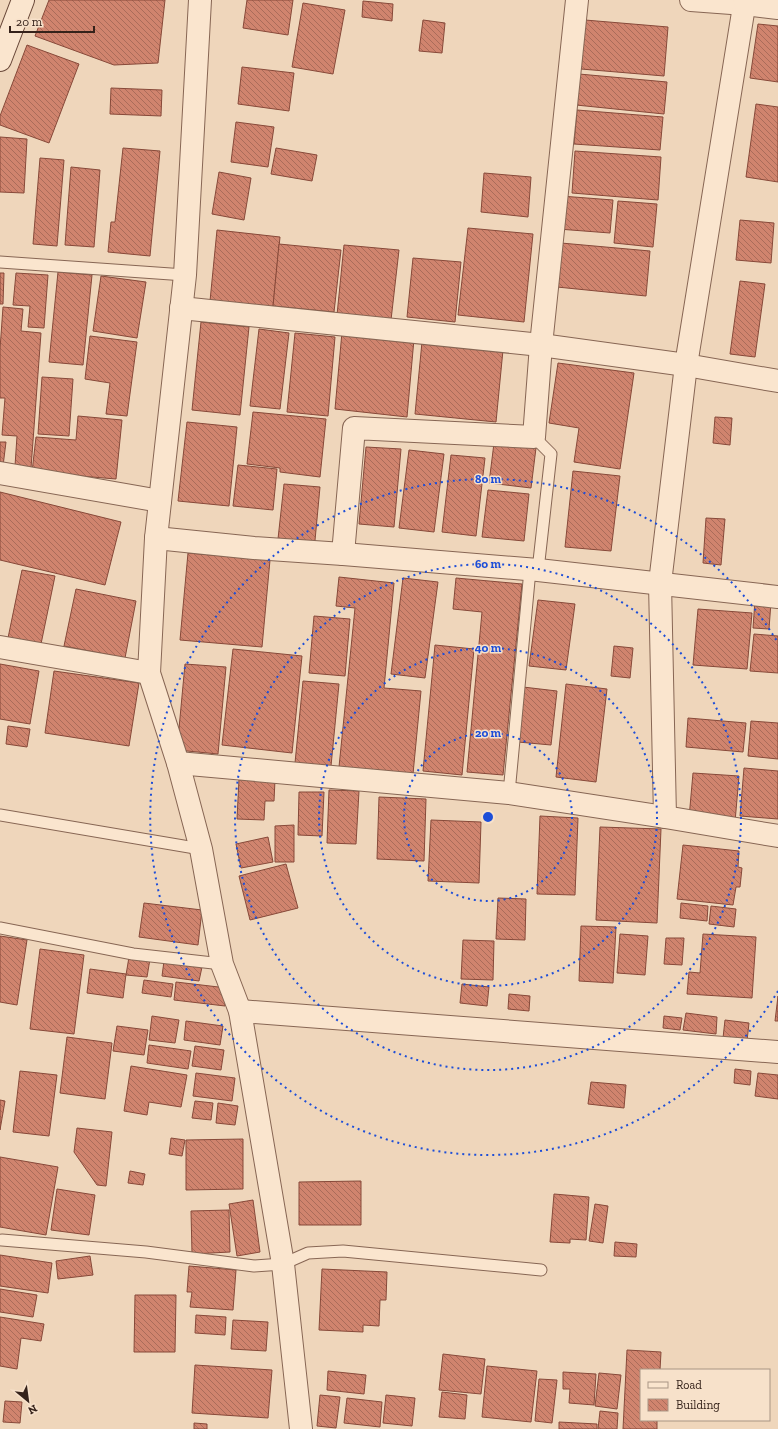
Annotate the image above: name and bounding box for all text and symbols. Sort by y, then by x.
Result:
scale bar [10,8,94,34]
text: 20 m [16,15,43,29]
text: 80 m [475,472,502,486]
text: 60 m [475,557,502,571]
text: 40 m [475,641,502,655]
text: 20 m [475,726,502,740]
centre of rings [481,810,495,824]
legend [640,1369,770,1421]
text: Road [676,1378,702,1392]
north arrow [8,1381,48,1421]
text: Building [676,1398,720,1412]
text: N [25,1402,39,1417]

